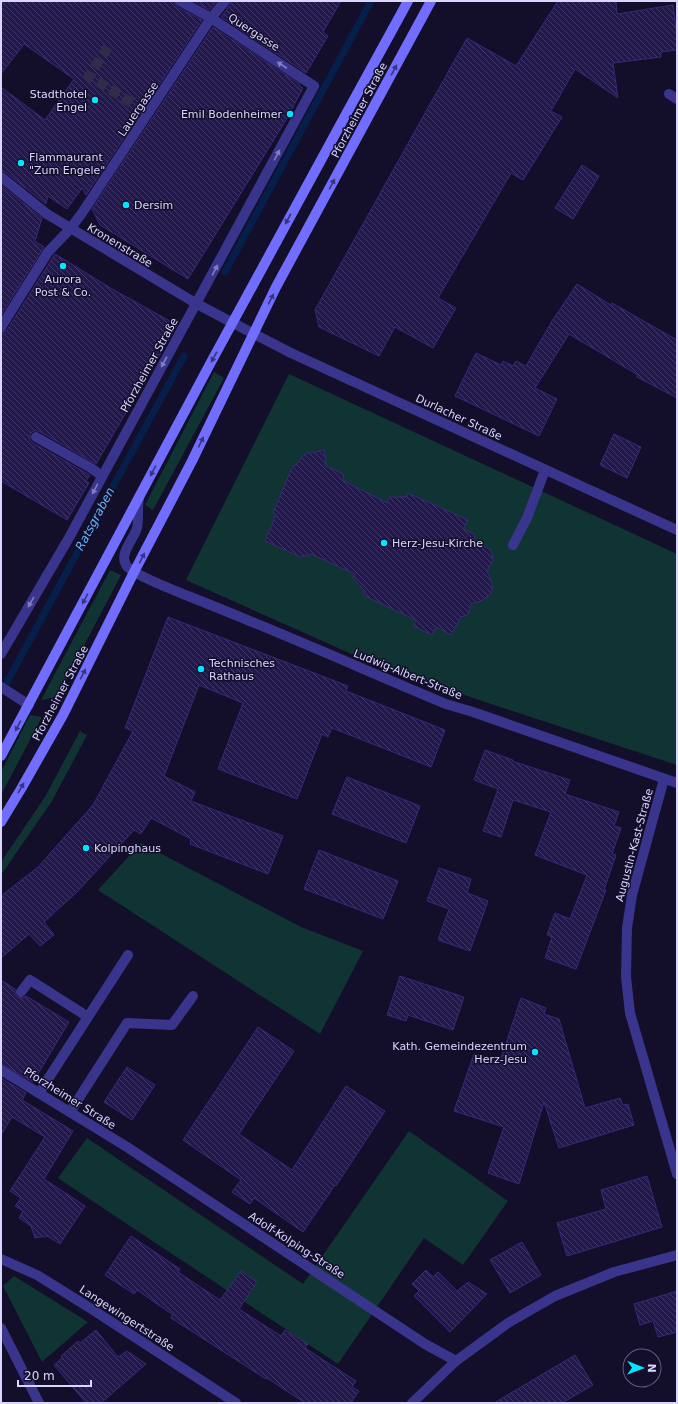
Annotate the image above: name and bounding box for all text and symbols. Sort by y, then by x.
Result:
street label: Quergasse [226,11,282,54]
street label: Pforzheimer Straße [329,60,390,160]
one-way arrow [277,61,287,69]
one-way arrow [391,64,397,76]
street label: Lauergasse [115,79,162,139]
place label: Stadthotel Engel [30,88,87,114]
marker: Stadthotel Engel [90,95,100,105]
place label: Emil Bodenheimer [181,108,282,121]
marker: Emil Bodenheimer [285,109,295,119]
one-way arrow [274,149,281,161]
place label: Flammaurant "Zum Engele" [29,151,105,177]
marker: Flammaurant "Zum Engele" [16,158,26,168]
one-way arrow [329,179,335,190]
place label: Dersim [134,199,173,212]
marker: Dersim [121,200,131,210]
one-way arrow [285,213,292,225]
street label: Kronenstraße [85,221,155,270]
marker: Aurora Post & Co. [58,261,68,271]
one-way arrow [212,264,219,276]
place label: Aurora Post & Co. [35,273,91,299]
one-way arrow [267,293,274,305]
street label: Pforzheimer Straße [118,316,181,415]
one-way arrow [211,351,218,363]
one-way arrow [161,357,168,368]
street label: Durlacher Straße [414,392,504,443]
one-way arrow [198,437,204,448]
one-way arrow [149,465,156,477]
one-way arrow [92,483,98,495]
water label: Ratsgraben [73,485,117,553]
place label: Herz-Jesu-Kirche [392,537,483,550]
marker: Herz-Jesu-Kirche [379,538,389,548]
one-way arrow [139,552,145,564]
one-way arrow [82,593,89,604]
one-way arrow [28,596,35,608]
street label: Pforzheimer Straße [30,643,91,743]
street label: Ludwig-Albert-Straße [352,647,464,702]
place label: Technisches Rathaus [208,657,275,683]
marker: Technisches Rathaus [196,664,206,674]
one-way arrow [80,668,87,680]
one-way arrow [14,720,21,731]
one-way arrow [18,782,25,794]
street label: Augustin-Kast-Straße [613,787,656,903]
place label: Kolpinghaus [94,842,161,855]
marker: Kolpinghaus [81,843,91,853]
place label: Kath. Gemeindezentrum Herz-Jesu [392,1040,527,1066]
marker: Kath. Gemeindezentrum Herz-Jesu [530,1047,540,1057]
street label: Pforzheimer Straße [21,1065,118,1132]
street label: Adolf-Kolping-Straße [246,1209,347,1281]
street label: Langewingertstraße [77,1283,177,1354]
north arrow [622,1348,662,1388]
scale bar [18,1362,91,1388]
text: N [645,1363,658,1373]
text: 20 m [24,1369,55,1383]

